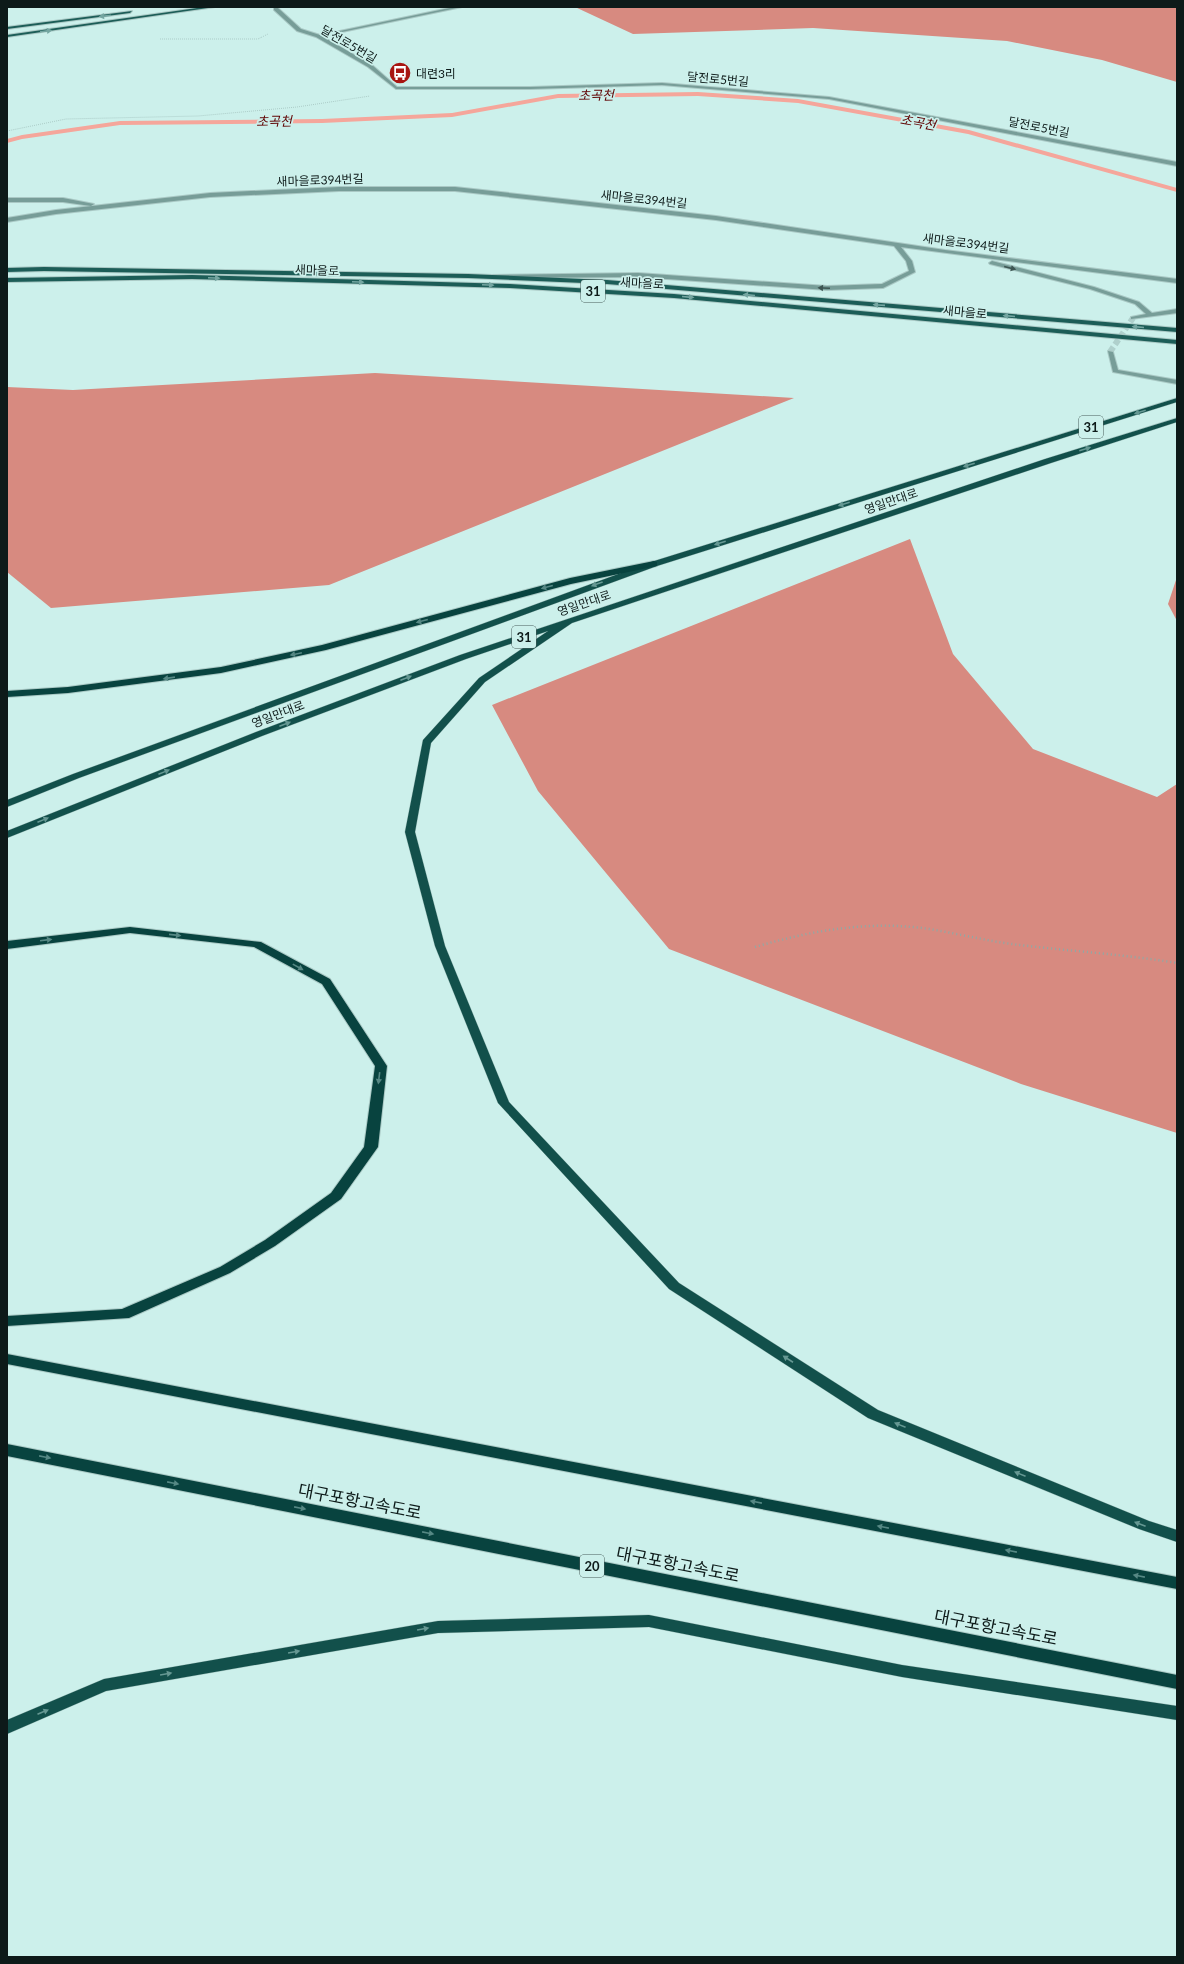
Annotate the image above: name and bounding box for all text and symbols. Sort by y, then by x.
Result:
one-way arrow [99,12,111,19]
street label: 달전로5번길 [318,22,380,66]
one-way arrow [40,28,52,35]
bus stop icon: 대련3리 [387,60,413,86]
place label: 대련3리 [416,66,456,81]
street label: 달전로5번길 [686,69,750,89]
water label: 초곡천 [578,87,615,103]
water label: 초곡천 [899,111,938,133]
water label: 초곡천 [256,113,293,129]
street label: 달전로5번길 [1007,114,1071,140]
street label: 새마을로394번길 [276,171,364,189]
street label: 새마을로394번길 [600,187,688,211]
street label: 새마을로394번길 [922,230,1010,256]
street label: 새마을로 [295,262,339,278]
one-way arrow [1004,265,1016,271]
street label: 새마을로 [620,274,664,292]
one-way arrow [208,275,221,281]
one-way arrow [352,279,365,285]
road number: 31 [581,280,605,302]
one-way arrow [482,282,494,289]
one-way arrow [817,285,830,291]
one-way arrow [743,292,755,298]
one-way arrow [681,294,694,300]
one-way arrow [873,302,885,309]
street label: 새마을로 [942,303,988,321]
one-way arrow [1003,313,1015,319]
one-way arrow [1132,323,1144,330]
one-way arrow [1133,409,1145,415]
road number: 31 [1079,416,1103,438]
one-way arrow [1080,446,1092,452]
one-way arrow [962,463,974,469]
street label: 영일만대로 [862,485,920,517]
one-way arrow [838,501,850,507]
one-way arrow [714,540,726,546]
one-way arrow [591,582,603,588]
one-way arrow [541,584,553,590]
street label: 영일만대로 [555,587,613,619]
one-way arrow [416,618,428,624]
road number: 31 [512,626,536,648]
one-way arrow [290,652,302,658]
one-way arrow [162,675,175,681]
one-way arrow [401,675,413,681]
street label: 영일만대로 [250,697,306,731]
one-way arrow [279,721,291,727]
one-way arrow [158,769,169,775]
one-way arrow [38,817,50,823]
one-way arrow [169,931,181,938]
one-way arrow [40,937,52,943]
one-way arrow [293,963,304,970]
one-way arrow [376,1072,382,1084]
one-way arrow [783,1355,793,1363]
one-way arrow [893,1421,905,1427]
one-way arrow [39,1455,51,1461]
one-way arrow [1014,1471,1025,1477]
street label: 대구포항고속도로 [297,1479,423,1523]
one-way arrow [167,1480,179,1486]
one-way arrow [750,1499,762,1505]
one-way arrow [294,1505,306,1511]
one-way arrow [1133,1520,1145,1526]
one-way arrow [877,1523,889,1529]
one-way arrow [422,1531,434,1537]
street label: 대구포항고속도로 [615,1542,741,1586]
one-way arrow [1005,1548,1017,1554]
road number: 20 [580,1555,604,1577]
one-way arrow [1133,1572,1145,1578]
street label: 대구포항고속도로 [933,1605,1059,1649]
one-way arrow [416,1626,429,1632]
one-way arrow [288,1649,301,1655]
one-way arrow [160,1671,173,1677]
one-way arrow [37,1708,49,1714]

